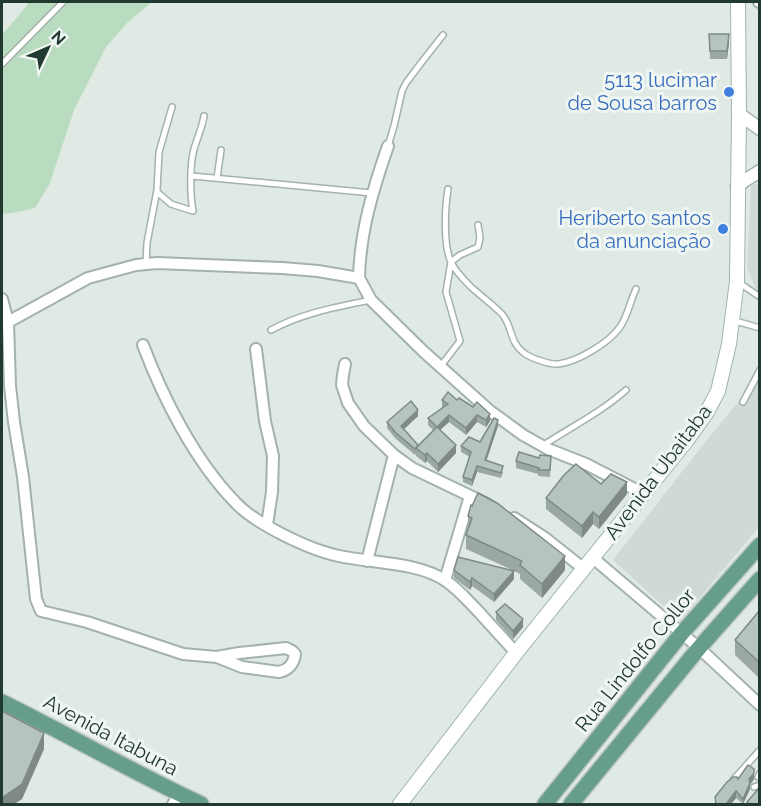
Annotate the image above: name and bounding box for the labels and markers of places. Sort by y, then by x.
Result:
place label: 5113 lucimar de Sousa barros [568,68,717,115]
marker: 5113 lucimar de Sousa barros [722,85,736,99]
place label: Heriberto santos da anunciação [558,206,711,253]
marker: Heriberto santos da anunciação [716,222,730,236]

